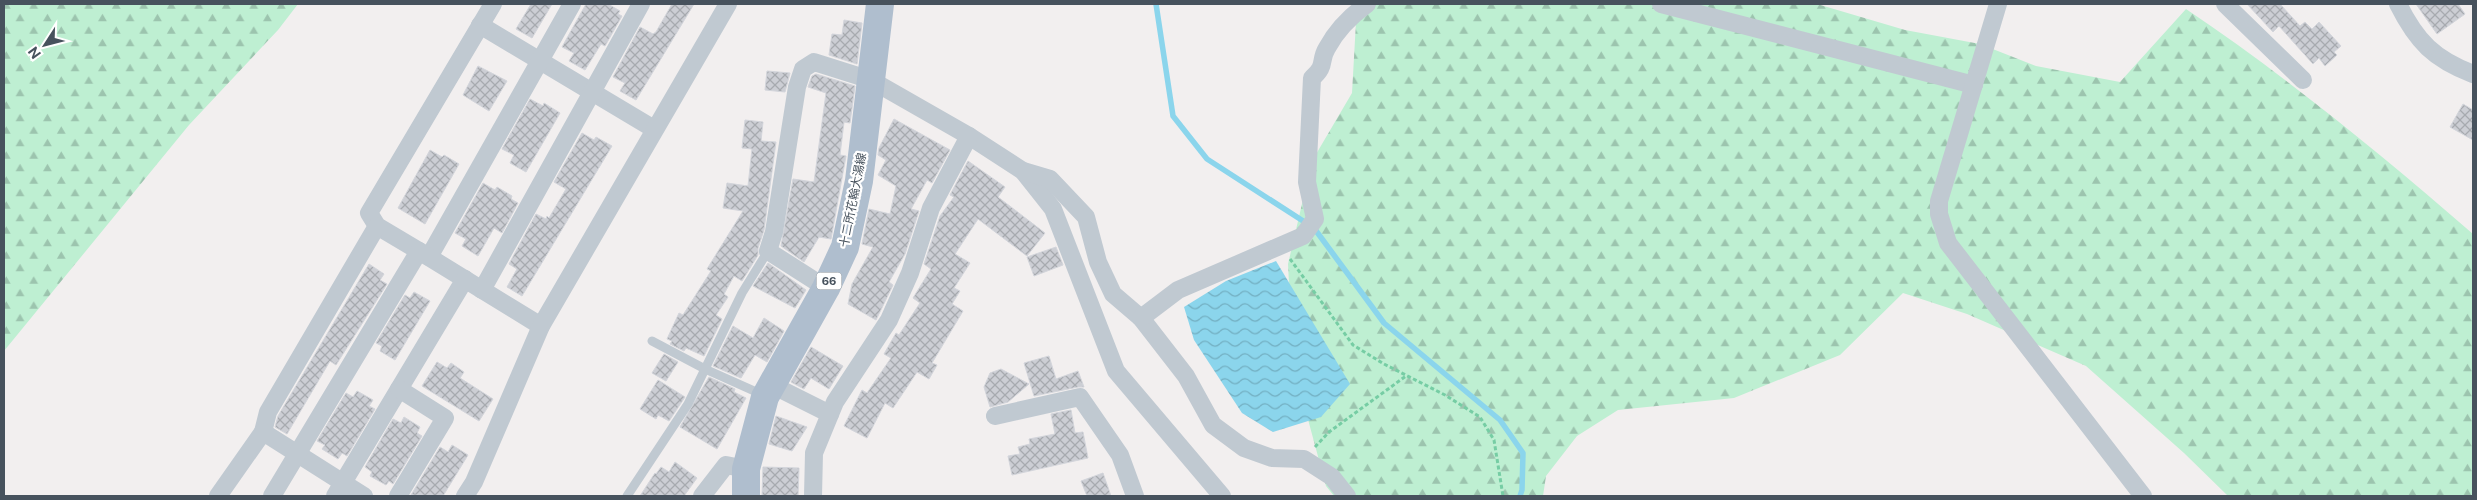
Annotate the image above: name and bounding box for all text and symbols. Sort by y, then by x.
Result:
north arrow [20,20,70,70]
text: N [25,44,44,62]
street label: 十二所花輪大湯線 [837,152,869,248]
road number: 66 [816,272,842,290]

